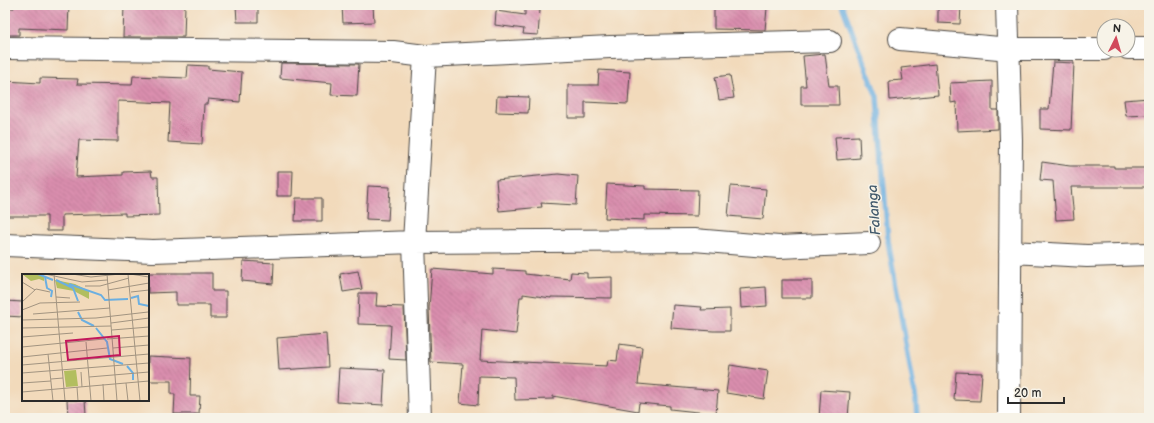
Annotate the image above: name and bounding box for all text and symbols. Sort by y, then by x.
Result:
north arrow [1096,18,1136,58]
text: N [1112,22,1122,35]
water label: Falanga [864,184,884,236]
inset map [22,274,149,401]
scale bar [1008,379,1064,405]
text: 20 m [1014,386,1041,401]

